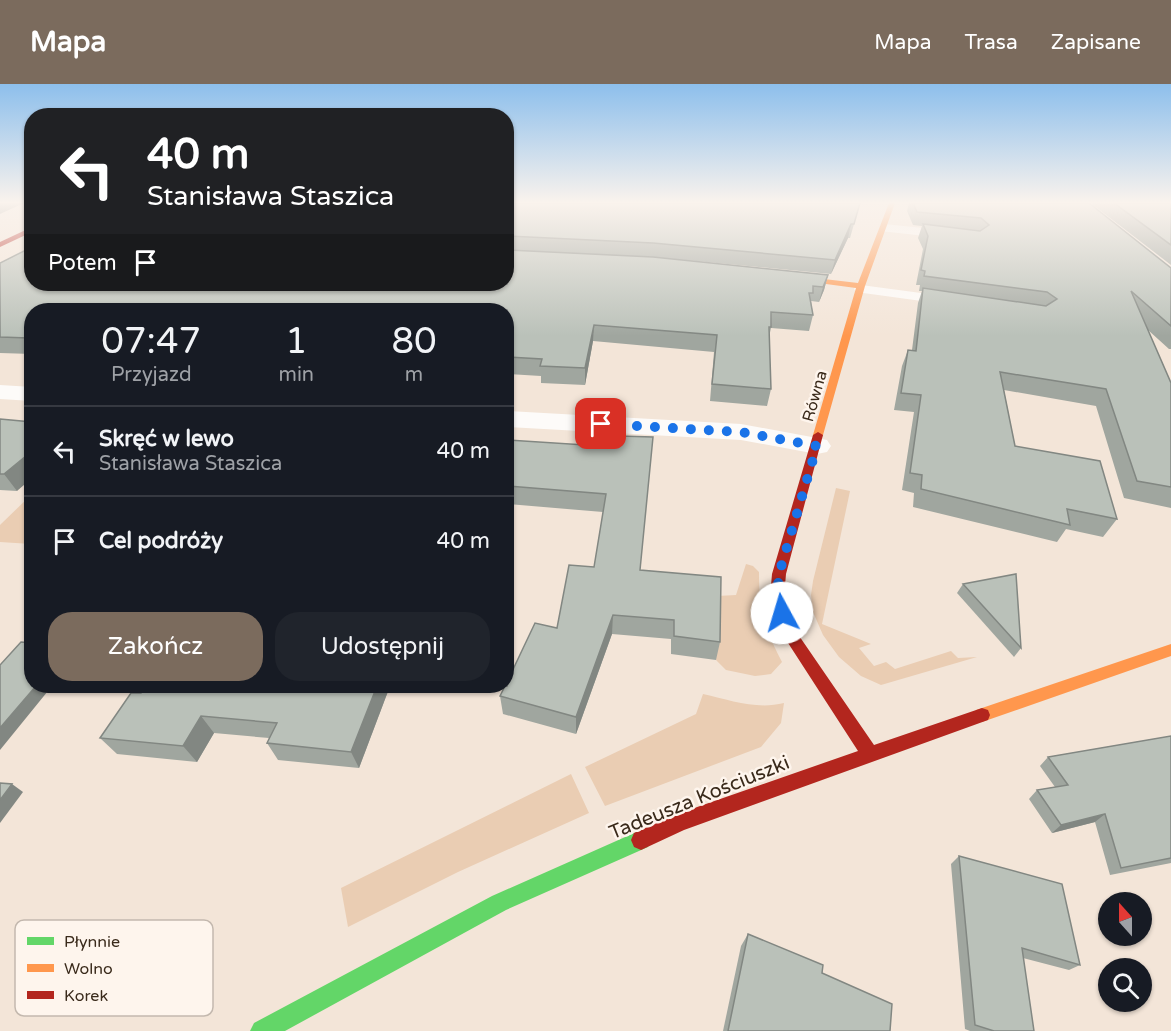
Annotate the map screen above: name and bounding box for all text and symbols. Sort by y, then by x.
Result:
text: Mapa [30,25,106,59]
text: Mapa [874,30,931,55]
text: Trasa [964,30,1018,55]
text: Zapisane [1051,30,1141,55]
text: 40 m [147,129,249,180]
icon: left [48,132,126,210]
text: Stanisława Staszica [147,180,394,213]
icon: arrive [129,246,162,279]
text: Potem [48,250,117,276]
text: 07:47 [101,320,201,363]
text: 1 [285,320,308,363]
text: 80 [391,320,437,363]
text: Przyjazd [111,363,192,387]
text: min [279,363,314,387]
text: m [405,363,423,387]
street label: Równa [798,368,832,424]
pin [575,398,626,449]
icon: arrive [584,407,617,440]
text: Skręć w lewo [99,426,234,452]
icon: left [48,435,81,468]
text: 40 m [436,438,490,464]
text: Stanisława Staszica [99,452,282,476]
icon: arrive [48,525,81,558]
text: Cel podróży [99,528,223,554]
text: 40 m [436,528,490,554]
position arrow [750,581,814,645]
button: Zakończ [48,612,263,681]
button: Udostępnij [275,612,490,681]
street label: Tadeusza Kościuszki [606,751,793,845]
north arrow [1098,892,1152,946]
map controls [1098,892,1152,1012]
legend [15,920,213,1016]
text: Płynnie [64,932,120,952]
button: search [1098,958,1152,1012]
text: Wolno [64,959,113,979]
text: Korek [64,986,108,1006]

